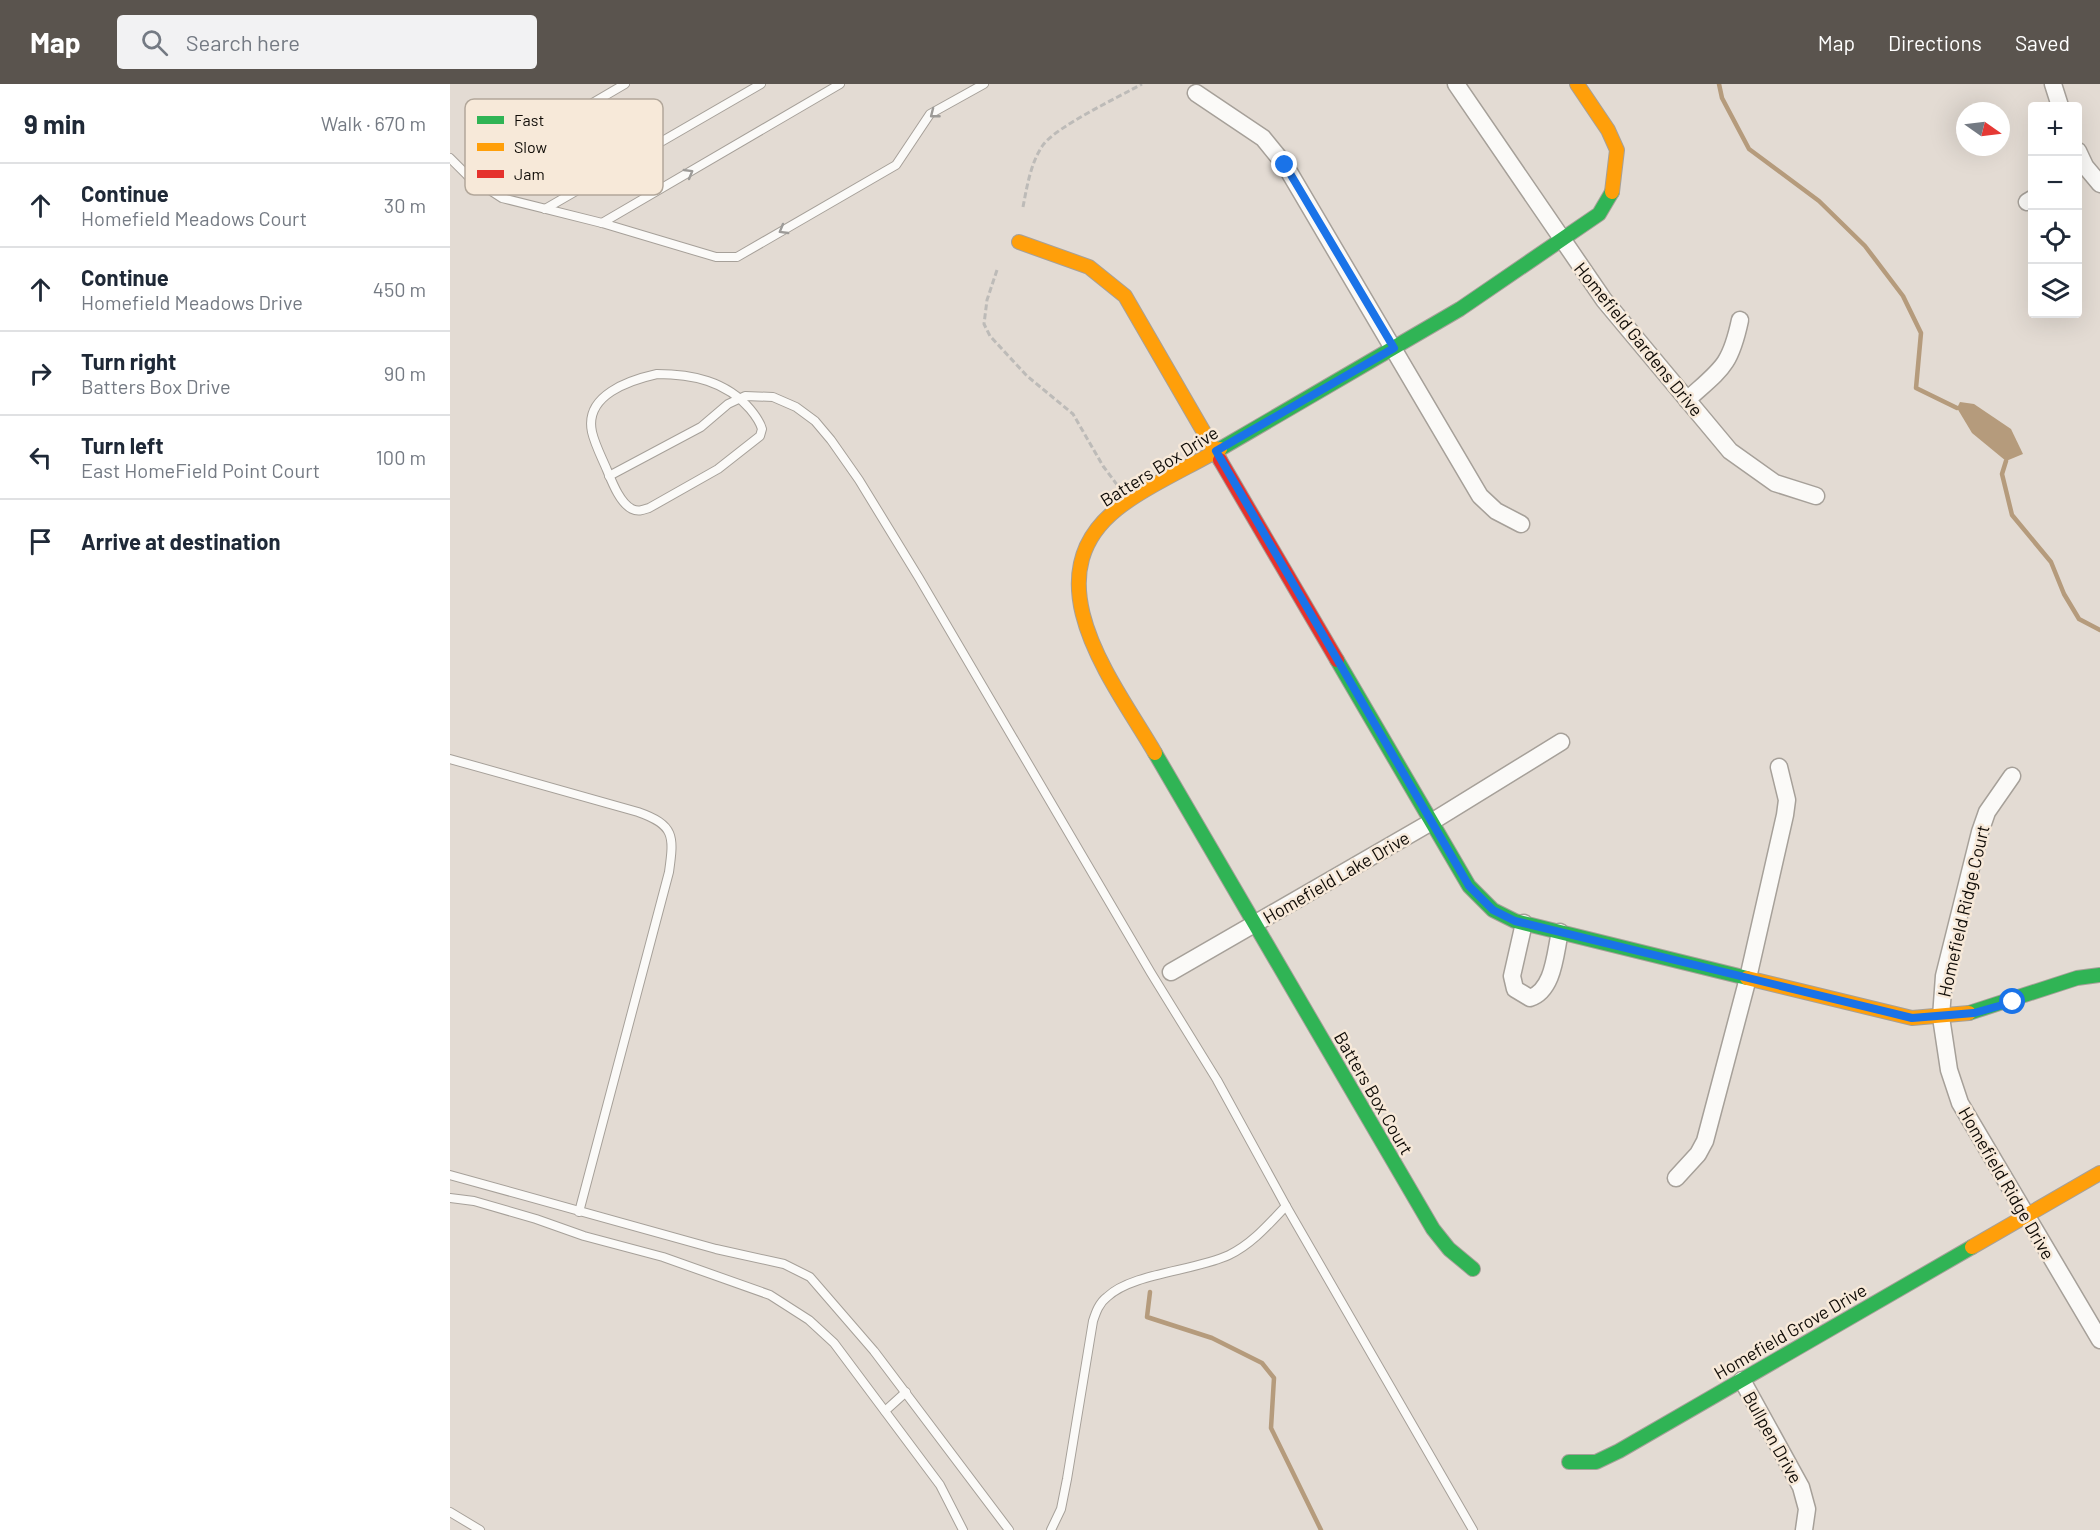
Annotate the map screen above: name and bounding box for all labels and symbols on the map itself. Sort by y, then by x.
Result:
legend [465,99,663,195]
north arrow [1956,102,2010,156]
one-way arrow [930,107,941,118]
text: Fast [514,110,544,129]
text: Slow [514,137,547,156]
route end [1271,151,1297,177]
text: Jam [514,164,545,183]
one-way arrow [683,168,693,180]
one-way arrow [778,223,789,235]
street label: Homefield Gardens Drive [1570,257,1708,421]
street label: Batters Box Drive [1096,421,1222,511]
street label: Homefield Ridge Court [1932,823,1994,999]
street label: Homefield Lake Drive [1259,826,1413,928]
route start [1999,988,2025,1014]
street label: Batters Box Court [1330,1028,1418,1158]
street label: Homefield Ridge Drive [1954,1103,2060,1263]
street label: Homefield Grove Drive [1710,1278,1870,1384]
street label: Bullpen Drive [1739,1387,1807,1487]

